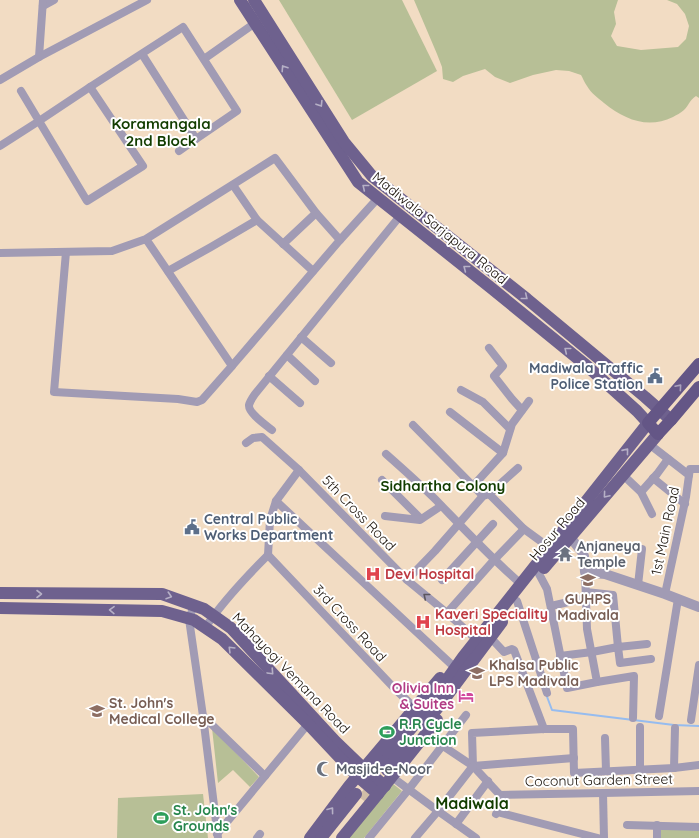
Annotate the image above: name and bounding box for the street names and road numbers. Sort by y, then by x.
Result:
street label: Madiwala Sarjapura Road [369,168,511,288]
street label: 5th Cross Road [318,471,400,555]
street label: 1st Main Road [647,485,683,577]
street label: Hosur Road [525,494,589,564]
street label: 3rd Cross Road [310,581,390,665]
street label: Mahayogi Vemana Road [228,609,354,737]
street label: Coconut Garden Street [525,770,673,790]

